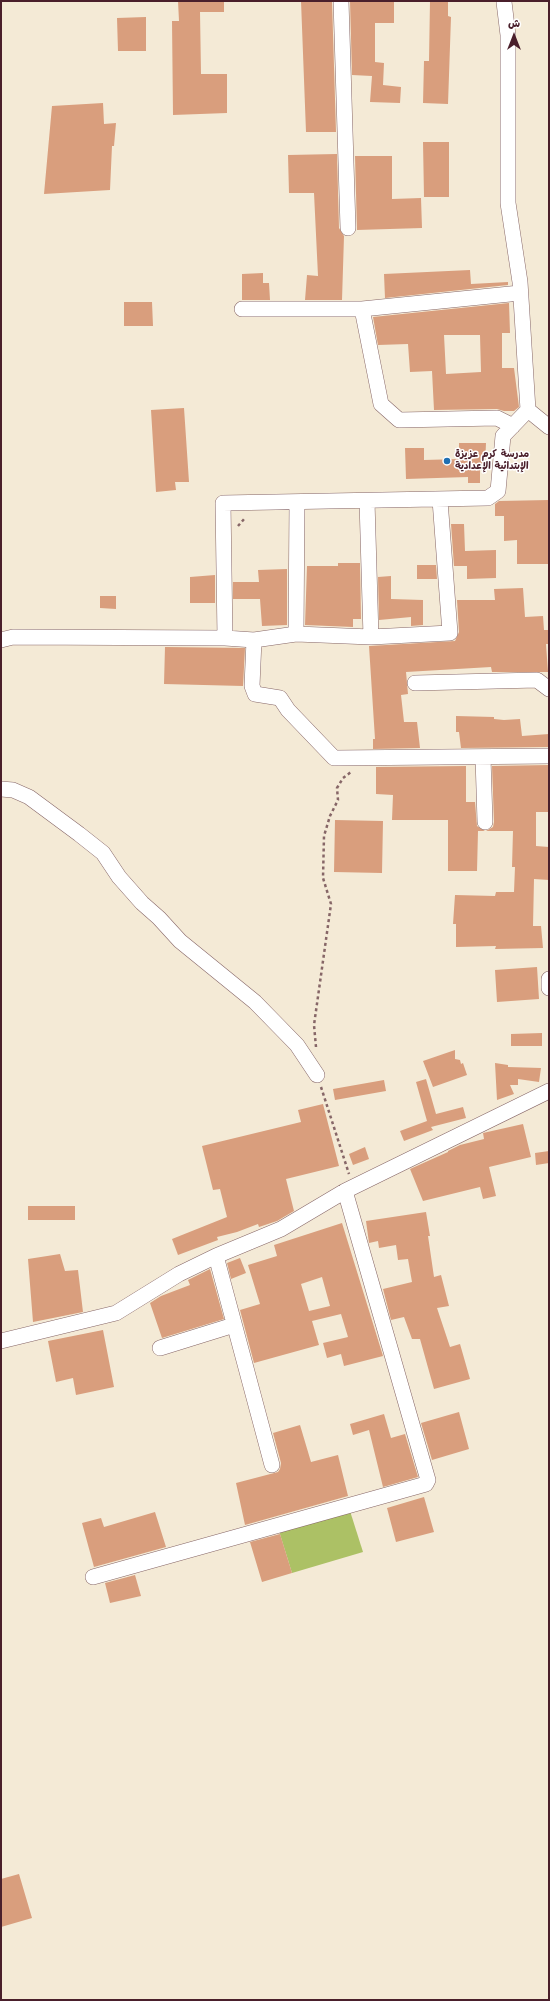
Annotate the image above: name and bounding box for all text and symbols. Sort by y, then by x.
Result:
text: ش [508,15,520,33]
north arrow [494,16,534,56]
place label: مدرسة كرم عزيزة الإبتدائية الإعدادية [455,449,529,472]
marker: مدرسة كرم عزيزة الإبتدائية الإعدادية [442,456,452,466]

